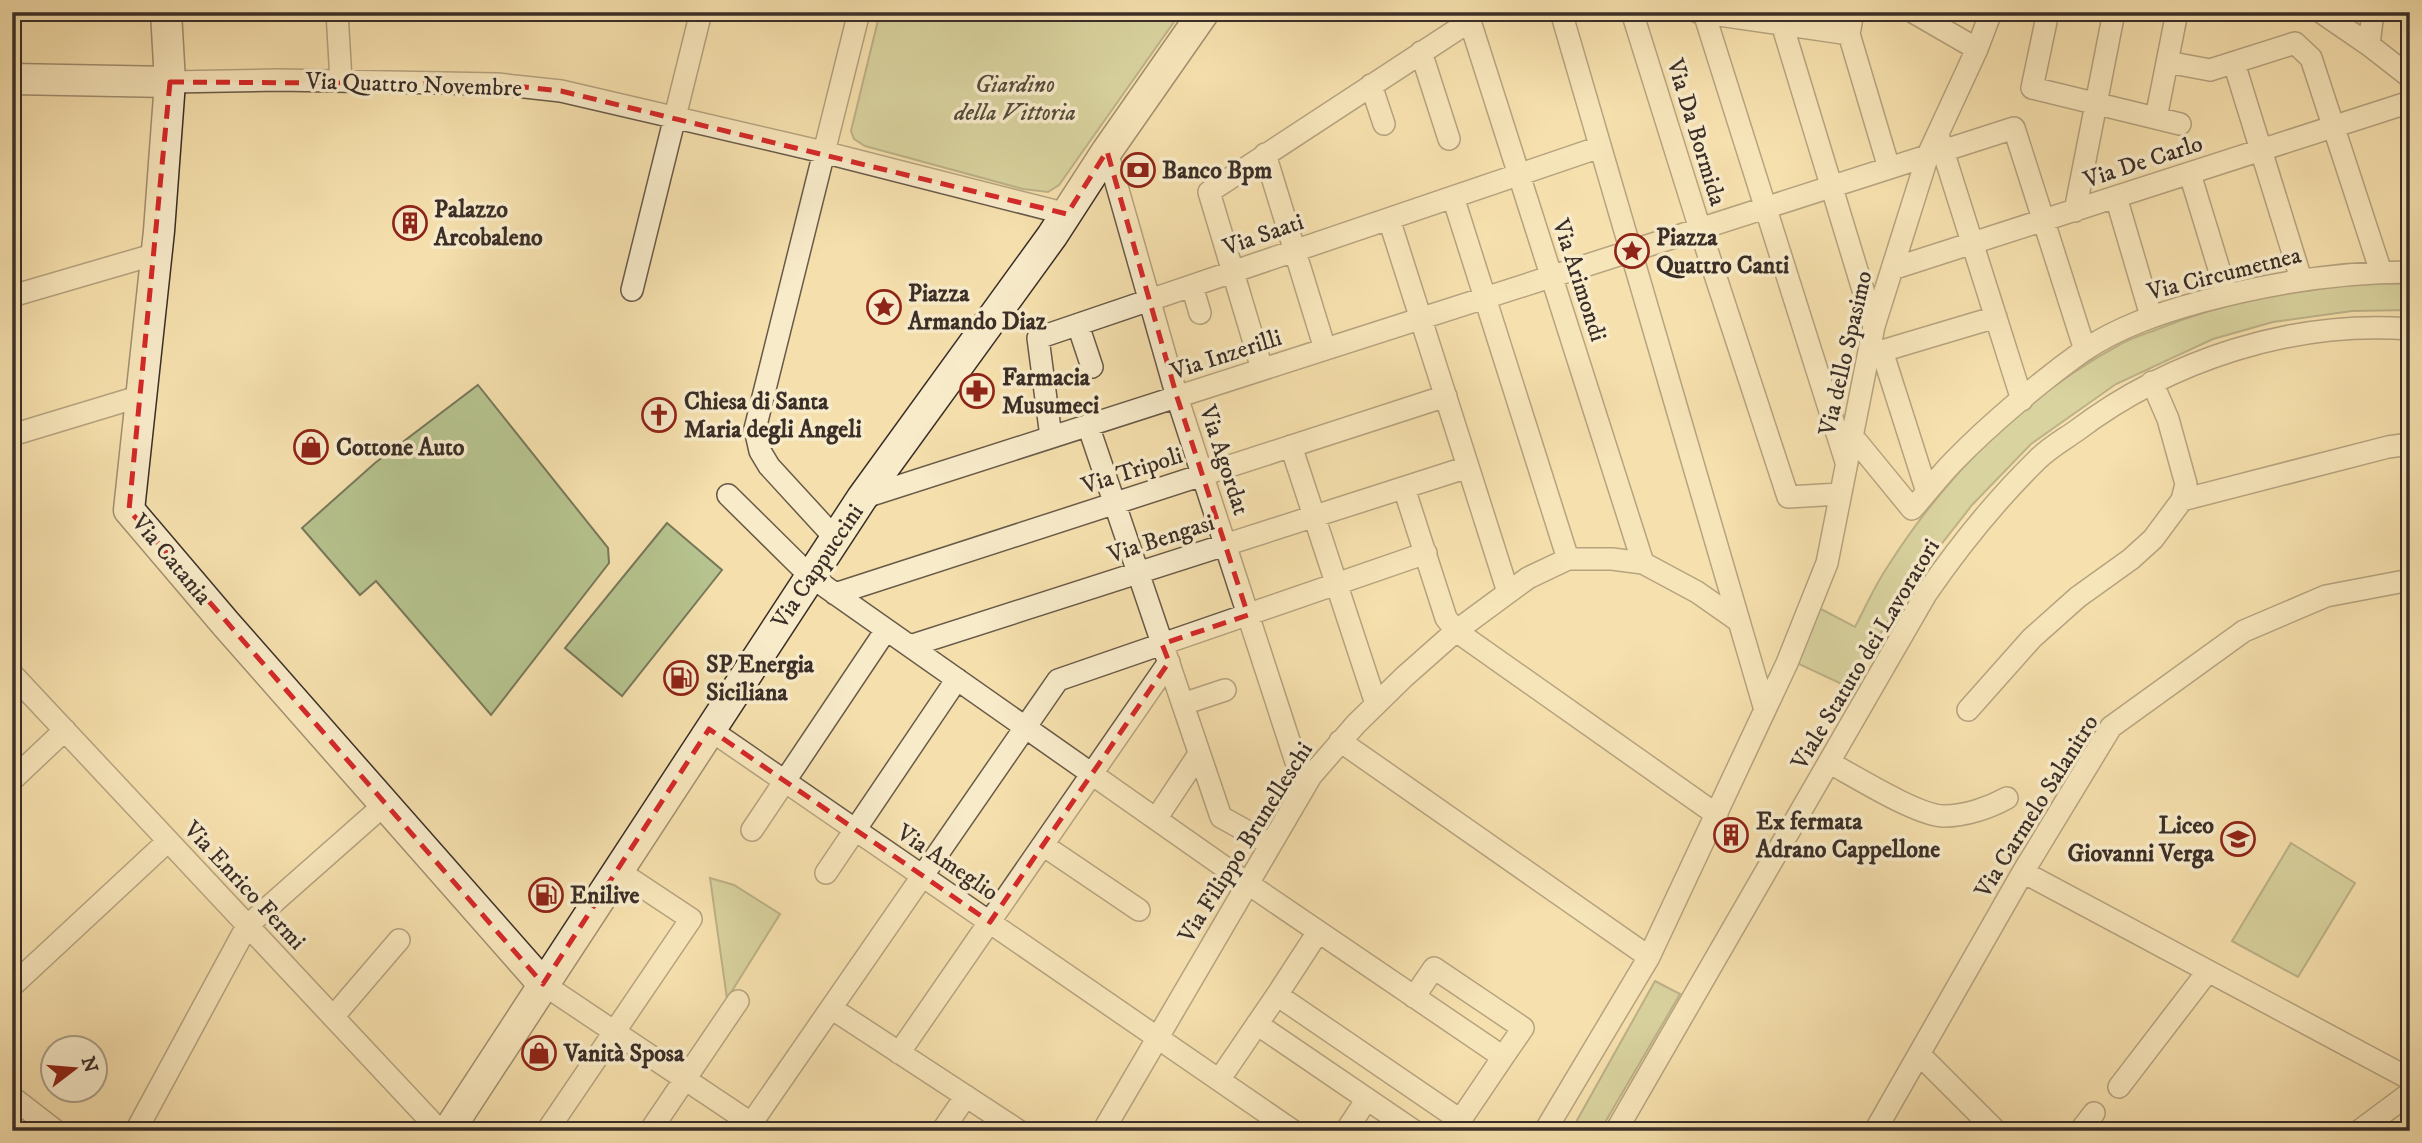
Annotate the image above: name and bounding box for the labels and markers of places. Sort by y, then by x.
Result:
bank icon: Banco Bpm [1119,151,1157,189]
place label: Banco Bpm [1162,156,1272,186]
place label: Palazzo Arcobaleno [433,195,543,253]
building icon: Palazzo Arcobaleno [391,204,429,242]
place label: Piazza Quattro Canti [1656,223,1789,281]
place icon: Piazza Quattro Canti [1613,232,1651,270]
place label: Piazza Armando Diaz [907,279,1047,337]
place icon: Piazza Armando Diaz [865,288,903,326]
place label: Farmacia Musumeci [1002,363,1099,421]
pharmacy icon: Farmacia Musumeci [958,372,996,410]
place label: Chiesa di Santa Maria degli Angeli [684,387,862,445]
church icon: Chiesa di Santa Maria degli Angeli [640,396,678,434]
shop icon: Cottone Auto [292,428,330,466]
place label: Cottone Auto [336,433,465,463]
place label: SP Energia Siciliana [706,650,815,708]
fuel station icon: SP Energia Siciliana [662,659,700,697]
place label: Ex fermata Adrano Cappellone [1755,807,1940,865]
place label: Liceo Giovanni Verga [2068,811,2215,869]
building icon: Ex fermata Adrano Cappellone [1712,816,1750,854]
school or university icon: Liceo Giovanni Verga [2219,820,2257,858]
fuel station icon: Enilive [527,876,565,914]
place label: Enilive [570,881,640,911]
shop icon: Vanità Sposa [520,1034,558,1072]
place label: Vanità Sposa [563,1039,685,1069]

